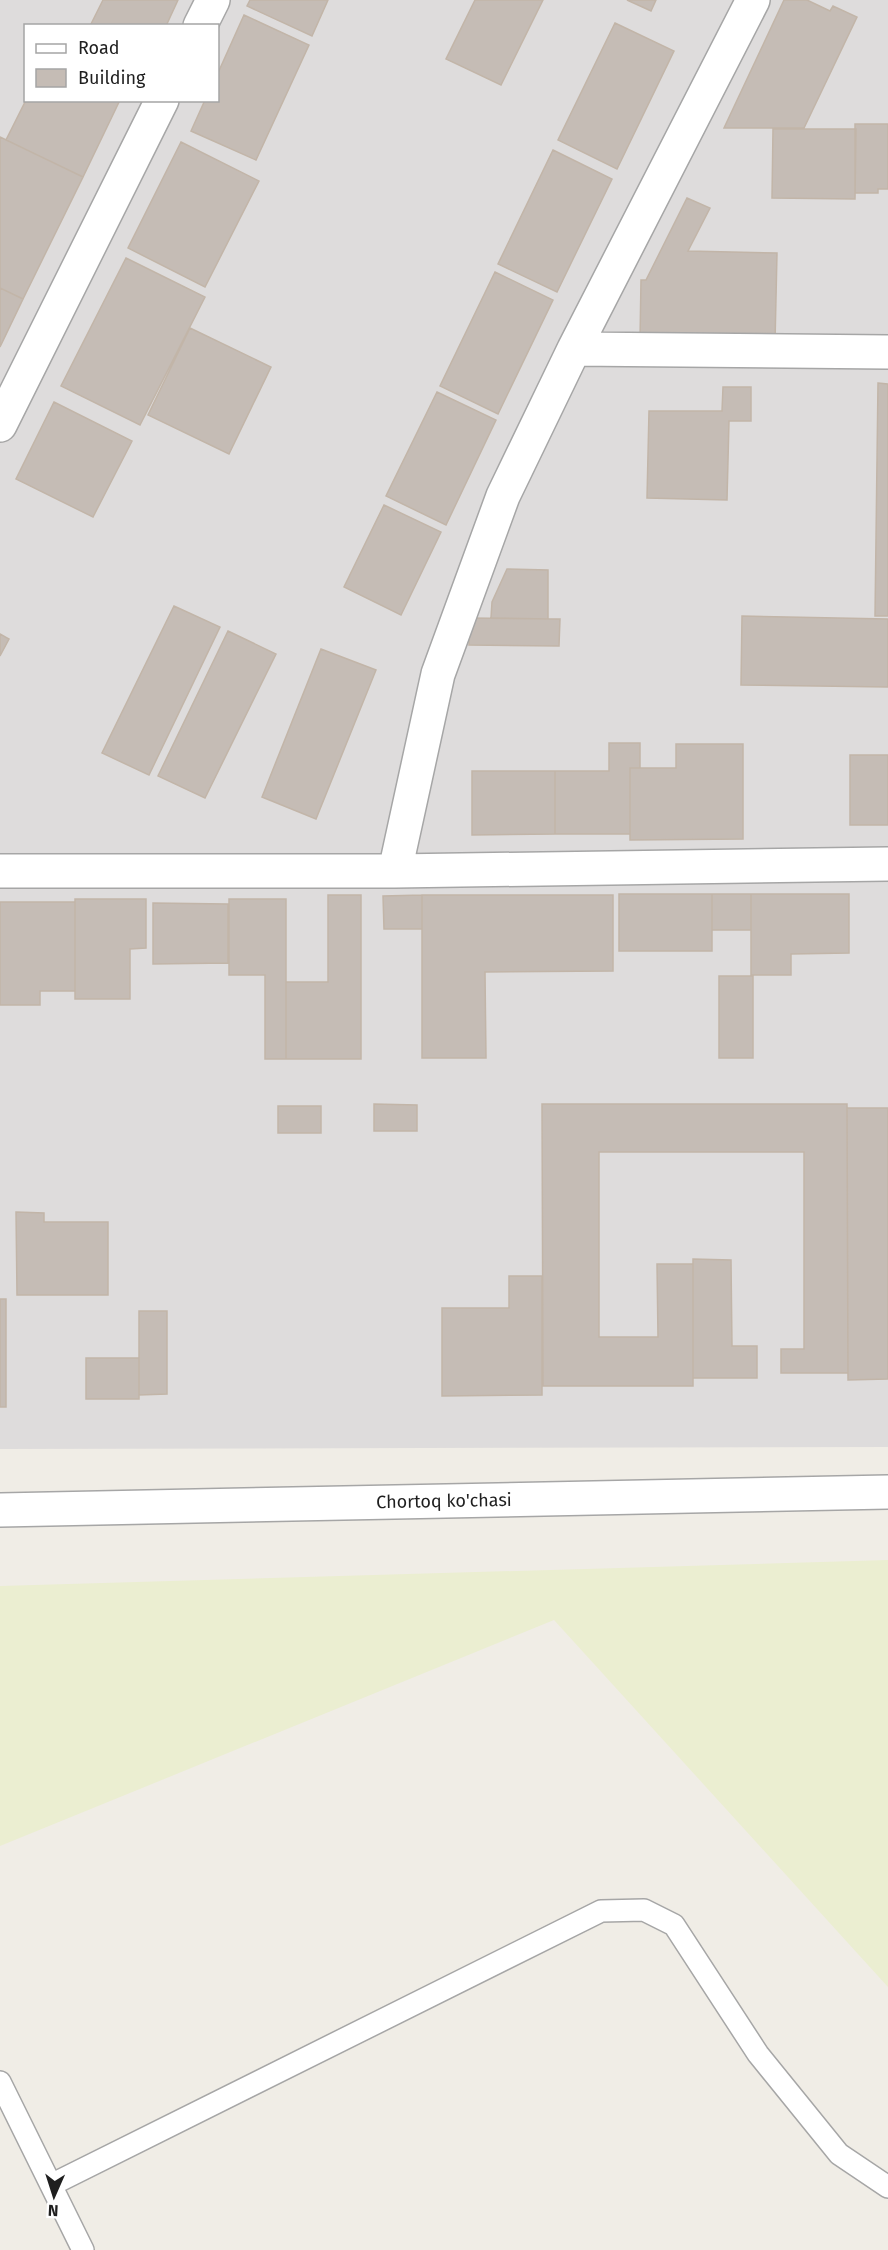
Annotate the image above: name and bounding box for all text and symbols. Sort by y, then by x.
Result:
legend [24,24,219,102]
text: Road [78,37,120,59]
text: Building [78,67,146,89]
street label: Chortoq ko'chasi [376,1489,512,1513]
north arrow [24,2166,84,2226]
text: N [47,2201,59,2220]

